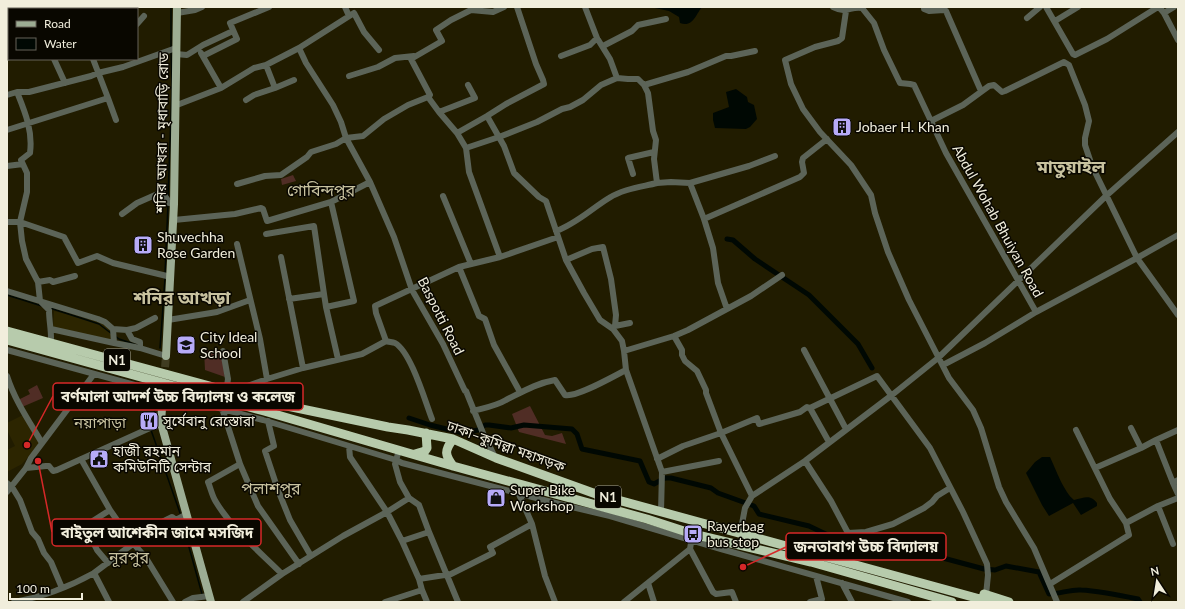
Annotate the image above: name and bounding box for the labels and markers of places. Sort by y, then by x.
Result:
building icon: Jobaer H. Khan [831,116,853,138]
place label: Jobaer H. Khan [856,118,950,135]
place label: Shuvechha Rose Garden [157,228,235,261]
building icon: Shuvechha Rose Garden [132,234,154,256]
place label: City Ideal School [200,328,257,361]
school or university icon: City Ideal School [175,334,197,356]
callout: বর্ণমালা আদর্শ উচ্চ বিদ্যালয় ও কলেজ [53,383,303,410]
restaurant icon: সূর্যেবানু রেস্তোরা [138,410,160,432]
place label: সূর্যেবানু রেস্তোরা [162,412,255,430]
place label: হাজী রহমান কমিউনিটি সেন্টার [112,442,212,475]
public building icon: হাজী রহমান কমিউনিটি সেন্টার [88,448,110,470]
place label: Super Bike Workshop [510,481,575,514]
shop icon: Super Bike Workshop [485,487,507,509]
place label: Rayerbag bus stop [707,517,764,550]
callout: বাইতুল আশেকীন জামে মসজিদ [52,519,261,546]
bus stop icon: Rayerbag bus stop [682,523,704,545]
callout: জনতাবাগ উচ্চ বিদ্যালয় [786,533,946,560]

